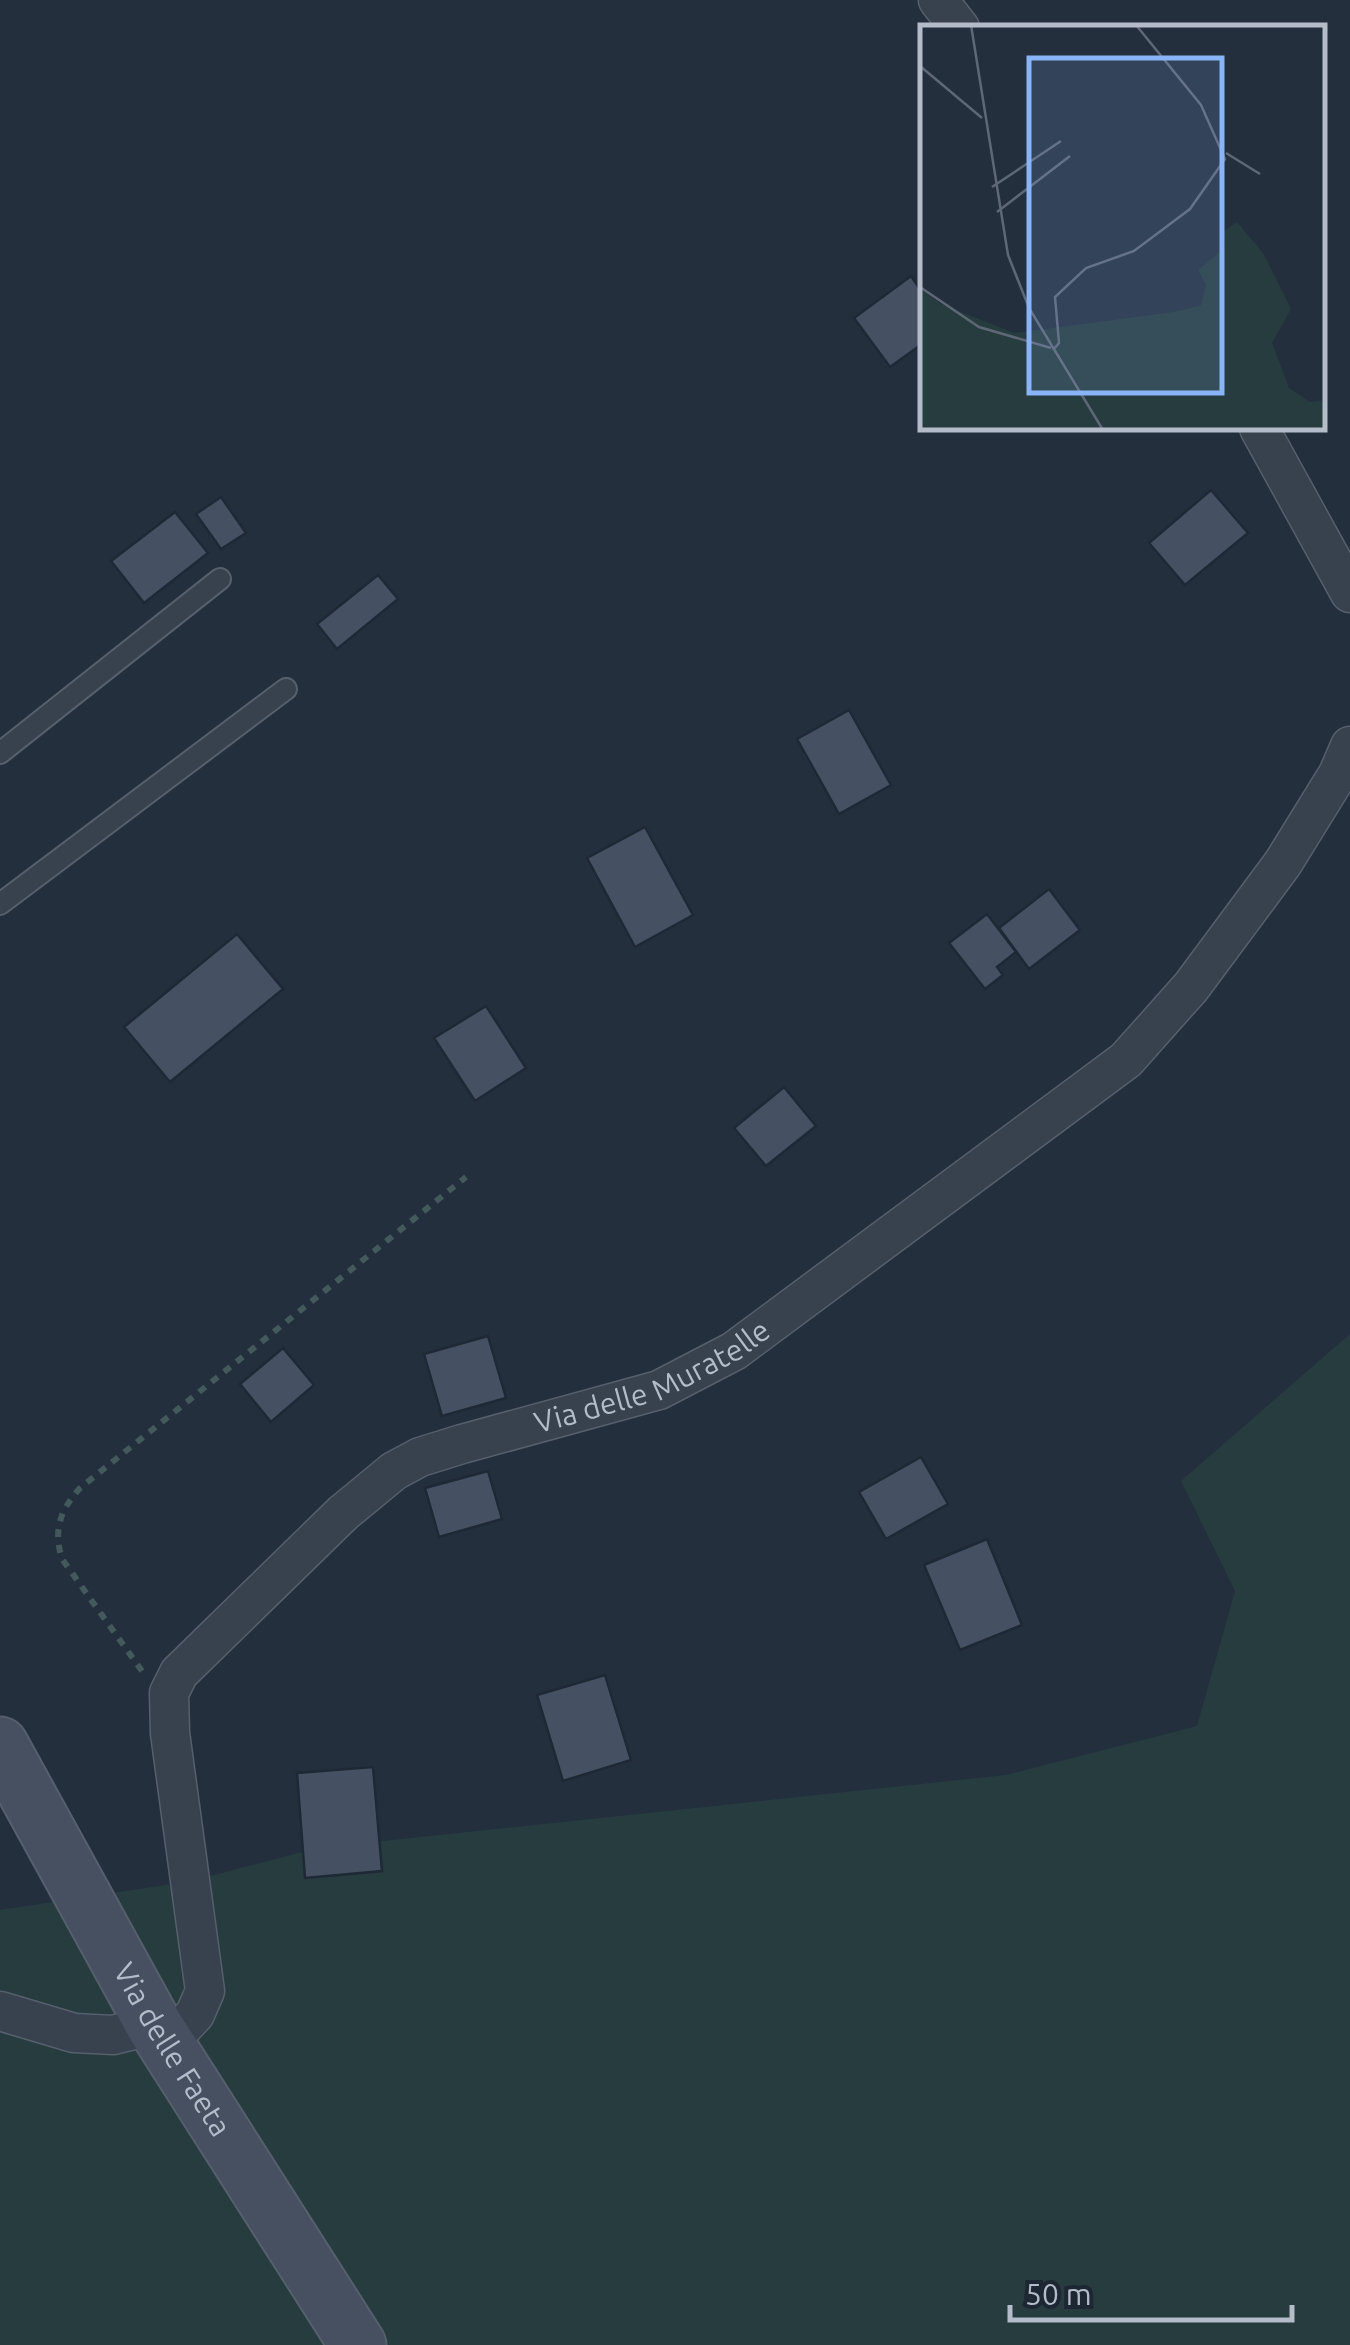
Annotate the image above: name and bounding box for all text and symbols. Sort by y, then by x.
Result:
inset map [920,25,1325,430]
street label: Via delle Muratelle [530,1312,776,1439]
street label: Via delle Faeta [107,1957,238,2142]
scale bar [1010,2260,1292,2322]
text: 50 m [1025,2277,1092,2311]

